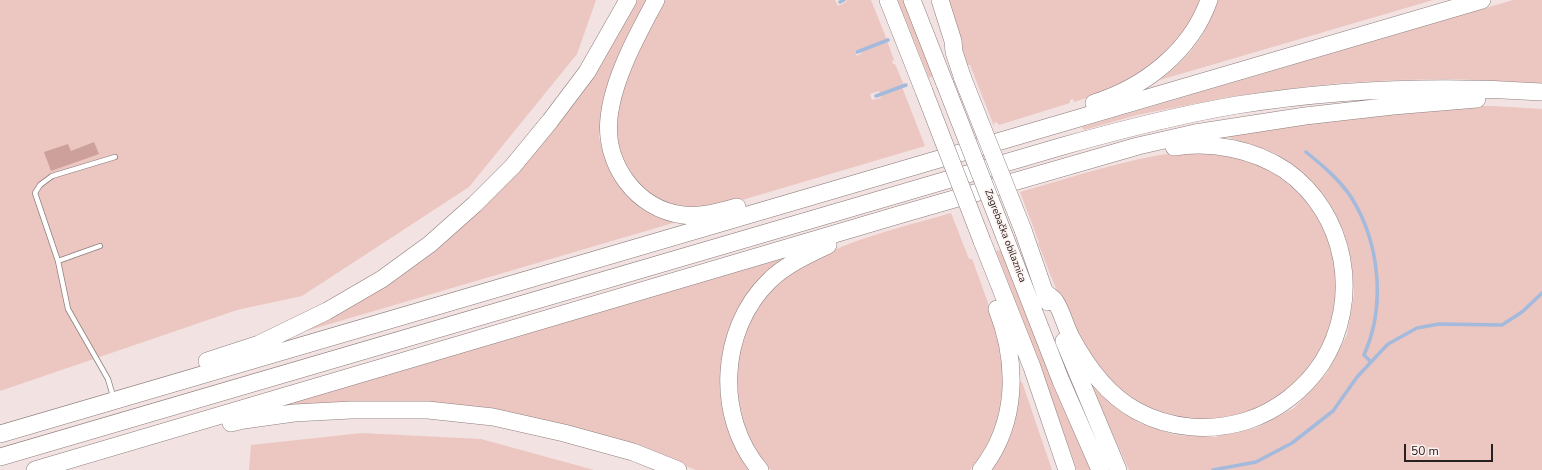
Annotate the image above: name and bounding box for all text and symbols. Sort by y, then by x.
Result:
street label: Zagrebačka obilaznica [982,188,1028,284]
scale bar [1406,436,1495,462]
text: 50 m [1411,443,1439,459]

